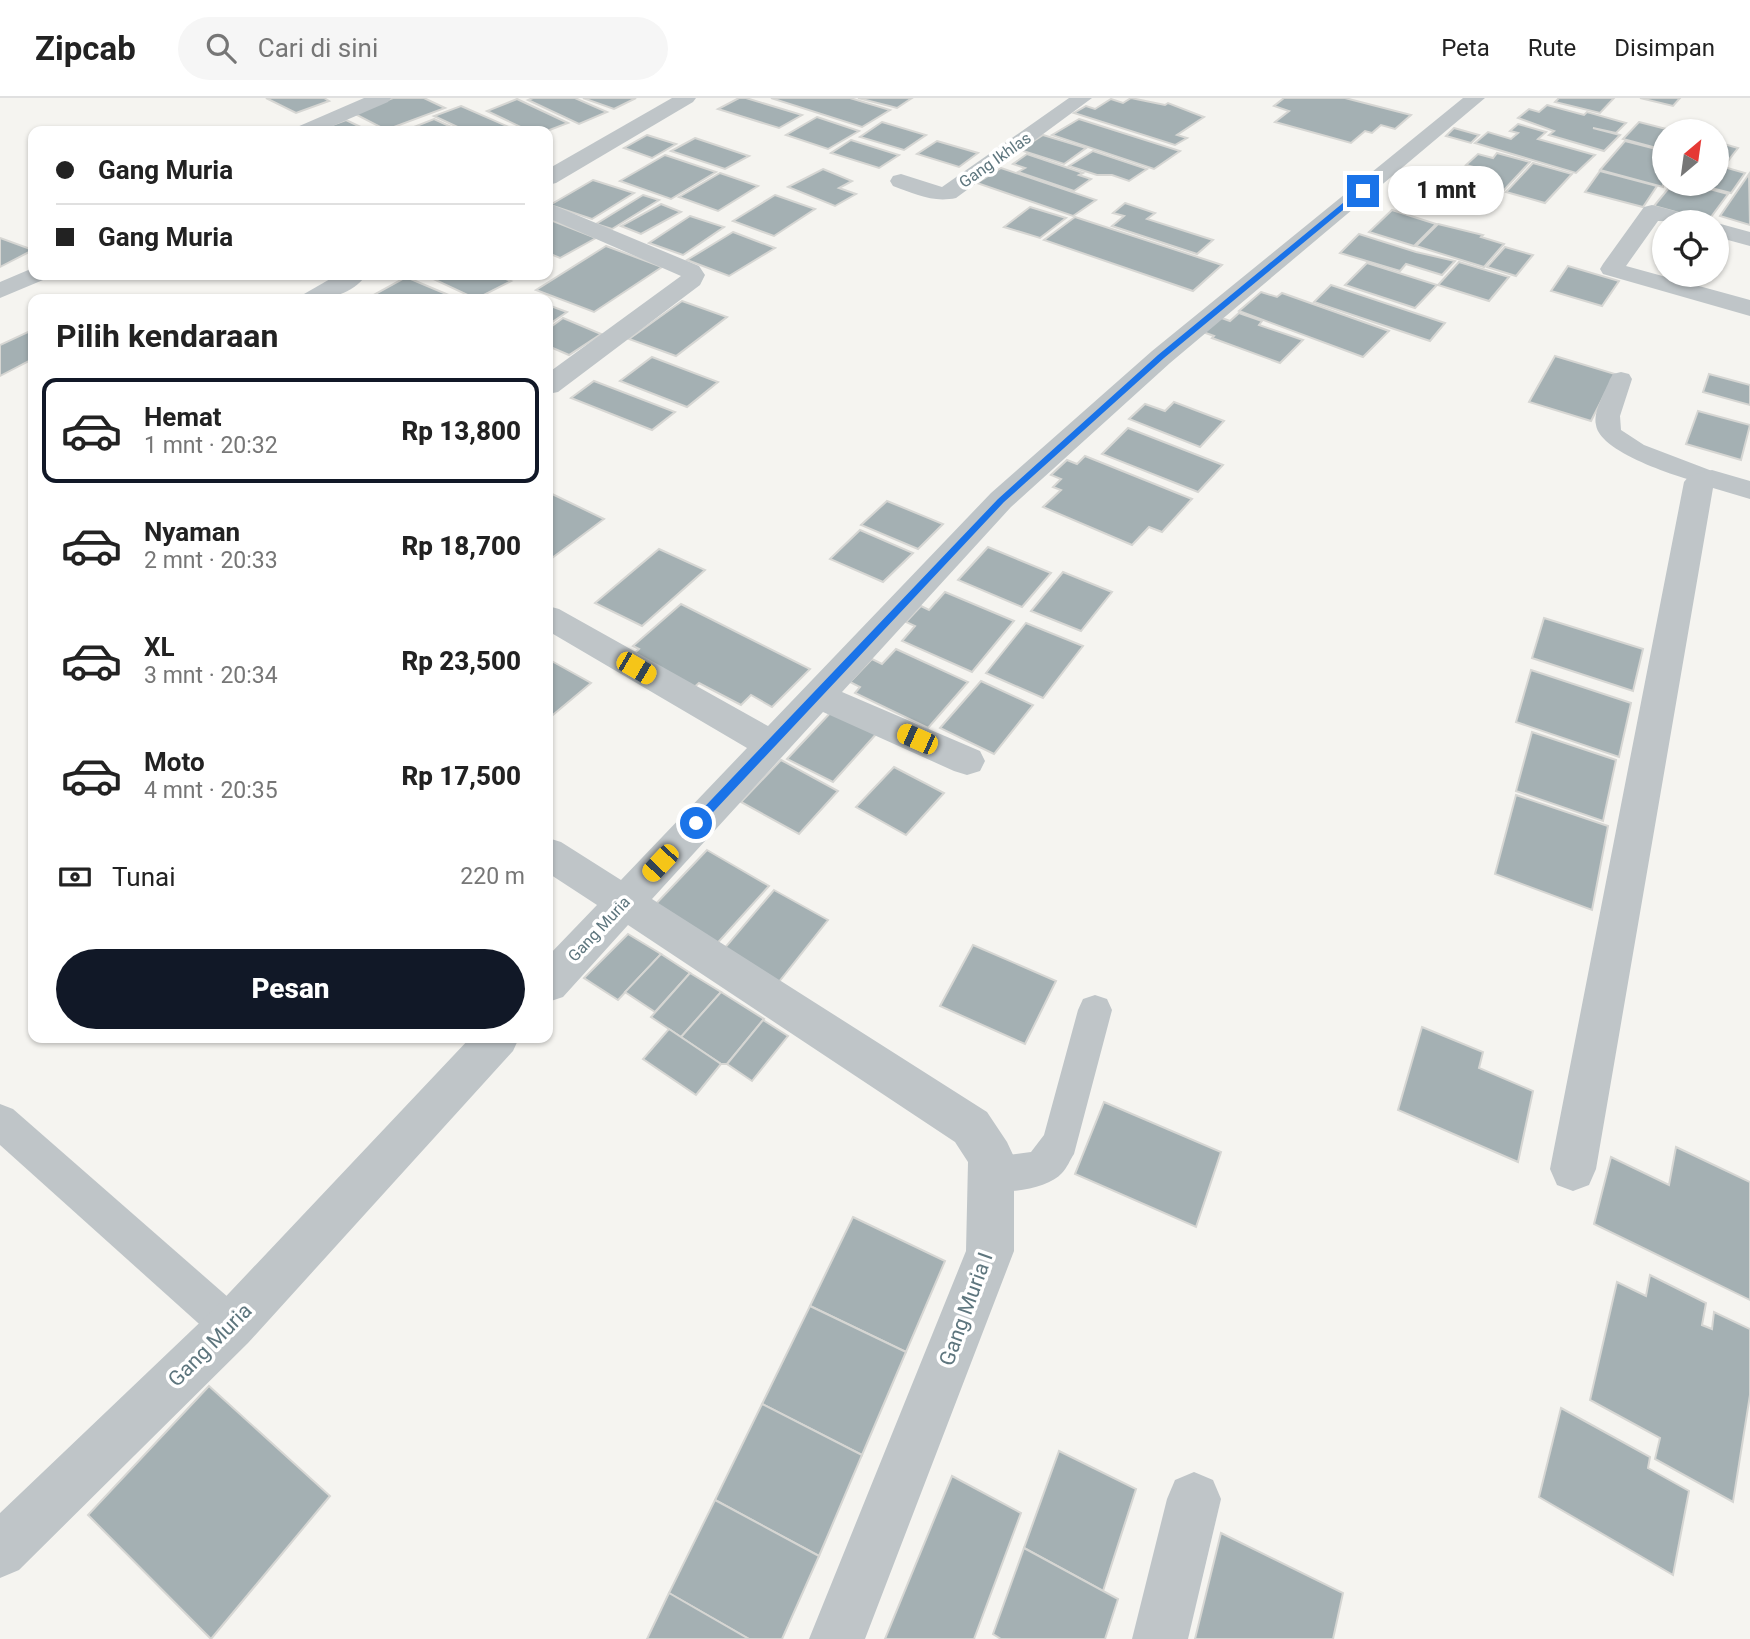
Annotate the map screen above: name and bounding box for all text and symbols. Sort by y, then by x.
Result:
search box [178,17,668,80]
text: Zipcab [35,29,136,68]
icon: search [202,29,240,67]
text: Cari di sini [258,33,378,63]
text: Peta [1441,34,1490,62]
text: Rute [1528,34,1576,62]
text: Disimpan [1614,34,1715,62]
north arrow [1652,119,1729,196]
map controls [1652,119,1729,287]
street label: Gang Ikhlas [955,128,1035,192]
text: Gang Muria [98,155,233,185]
callout: 1 mnt [1388,166,1503,216]
route end [1347,175,1379,207]
text: 1 mnt [1416,177,1476,204]
button: locate [1652,210,1729,287]
text: Gang Muria [98,222,233,252]
text: Pilih kendaraan [56,317,278,355]
icon: car [60,399,123,462]
text: Hemat [144,402,222,432]
text: Rp 13,800 [401,416,521,446]
text: 1 mnt · 20:32 [144,432,278,459]
icon: car [60,514,123,577]
text: Nyaman [144,517,240,547]
text: Rp 18,700 [401,531,521,561]
text: 2 mnt · 20:33 [144,547,278,574]
icon: car [60,629,123,692]
text: XL [144,632,175,662]
text: Rp 23,500 [401,646,521,676]
car [613,648,660,688]
text: 3 mnt · 20:34 [144,662,278,689]
car [894,721,941,757]
icon: car [60,744,123,807]
text: Moto [144,747,205,777]
text: Rp 17,500 [401,761,521,791]
text: 4 mnt · 20:35 [144,777,278,804]
route start [680,807,712,839]
car [638,840,683,886]
icon: cash [56,858,94,896]
text: Tunai [112,862,175,892]
text: 220 m [460,863,525,890]
street label: Gang Muria [564,892,634,966]
button: Pesan [56,949,525,1029]
street label: Gang Muria I [934,1249,998,1369]
street label: Gang Muria [163,1298,257,1392]

